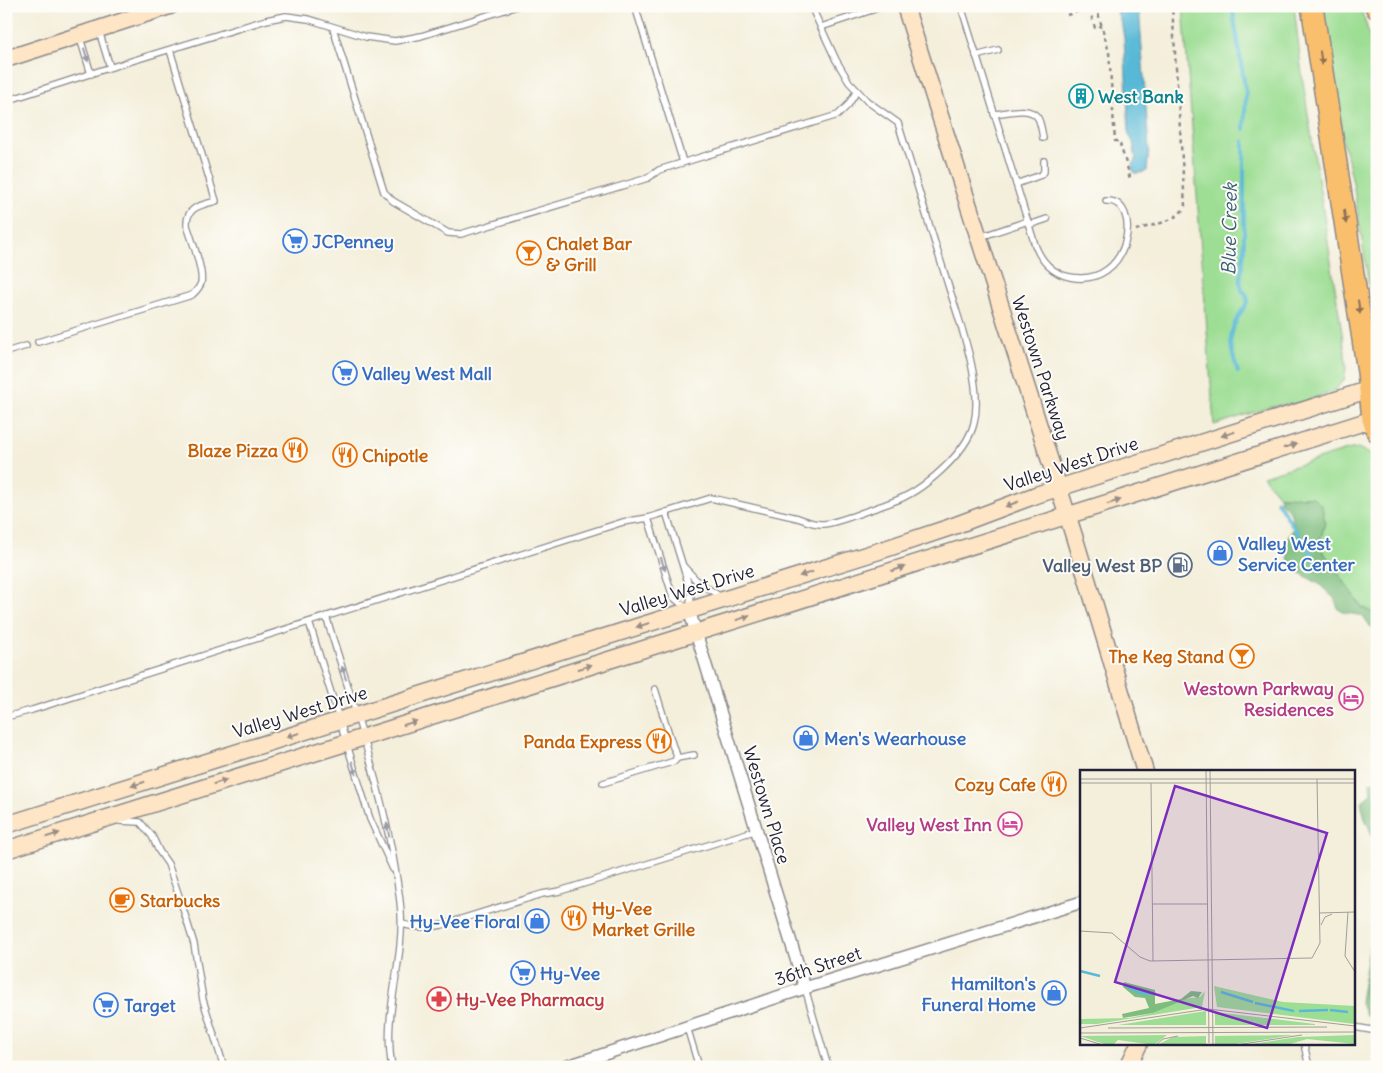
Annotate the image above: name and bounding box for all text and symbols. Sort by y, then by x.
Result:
one-way arrow [82,47,90,62]
one-way arrow [1317,51,1325,67]
building icon: West Bank [1068,83,1094,109]
place label: West Bank [1098,85,1184,108]
water label: Blue Creek [1216,181,1242,275]
one-way arrow [1341,209,1349,225]
supermarket icon: JCPenney [282,228,308,254]
place label: JCPenney [312,230,394,253]
place label: Chalet Bar & Grill [546,232,633,276]
bar icon: Chalet Bar & Grill [516,240,542,266]
street label: Westown Parkway [1007,293,1075,443]
one-way arrow [1355,300,1363,316]
supermarket icon: Valley West Mall [332,360,358,386]
place label: Valley West Mall [362,362,492,385]
street label: Valley West Drive [1001,431,1141,497]
one-way arrow [1221,431,1236,439]
restaurant icon: Blaze Pizza [282,437,308,463]
place label: Blaze Pizza [187,439,278,462]
restaurant icon: Chipotle [332,442,358,468]
one-way arrow [1283,442,1298,450]
place label: Chipotle [362,444,429,467]
one-way arrow [1106,497,1121,505]
one-way arrow [1005,500,1019,508]
place label: Valley West Service Center [1238,532,1356,576]
shop icon: Valley West Service Center [1207,540,1233,566]
fuel station icon: Valley West BP [1167,552,1193,578]
place label: Valley West BP [1042,554,1162,577]
one-way arrow [659,557,667,572]
street label: Valley West Drive [617,559,757,621]
one-way arrow [891,565,906,573]
one-way arrow [798,570,813,578]
one-way arrow [736,614,751,622]
one-way arrow [635,621,650,629]
bar icon: The Keg Stand [1229,643,1255,669]
place label: The Keg Stand [1108,645,1224,668]
one-way arrow [578,663,593,671]
one-way arrow [339,666,347,681]
place label: Westown Parkway Residences [1184,677,1334,721]
street label: Valley West Drive [230,681,370,743]
hotel icon: Westown Parkway Residences [1338,685,1364,711]
one-way arrow [402,718,417,726]
shop icon: Men's Wearhouse [793,725,819,751]
place label: Men's Wearhouse [824,727,966,750]
restaurant icon: Panda Express [646,728,672,754]
place label: Panda Express [523,730,642,753]
one-way arrow [285,731,300,739]
street label: Westown Place [738,743,796,867]
one-way arrow [351,761,359,776]
inset map [1080,770,1356,1046]
restaurant icon: Cozy Cafe [1041,771,1067,797]
place label: Cozy Cafe [954,773,1036,796]
one-way arrow [213,778,228,786]
one-way arrow [130,780,145,788]
hotel icon: Valley West Inn [997,811,1023,837]
place label: Valley West Inn [866,813,993,836]
one-way arrow [384,822,392,837]
one-way arrow [45,831,60,839]
cafe icon: Starbucks [109,887,135,913]
place label: Starbucks [140,889,220,912]
place label: Hy-Vee Market Grille [592,897,696,941]
restaurant icon: Hy-Vee Market Grille [561,905,587,931]
shop icon: Hy-Vee Floral [524,908,550,934]
place label: Hy-Vee Floral [410,910,520,933]
street label: 36th Street [772,941,864,991]
supermarket icon: Hy-Vee [510,960,536,986]
place label: Hy-Vee [540,962,600,985]
place label: Hamilton's Funeral Home [922,972,1036,1016]
shop icon: Hamilton's Funeral Home [1041,980,1067,1006]
pharmacy icon: Hy-Vee Pharmacy [426,986,452,1012]
place label: Hy-Vee Pharmacy [456,988,605,1011]
supermarket icon: Target [93,992,119,1018]
place label: Target [124,994,176,1017]

